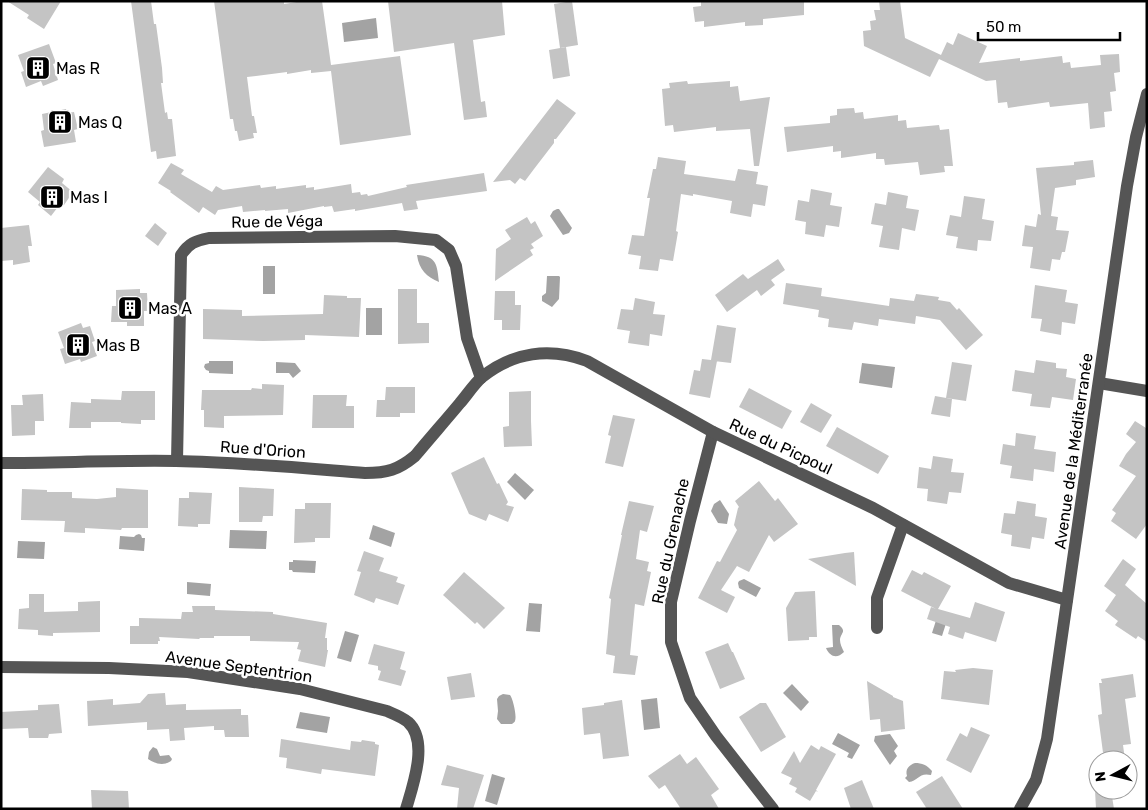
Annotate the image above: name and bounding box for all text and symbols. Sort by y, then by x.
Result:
scale bar [978,10,1120,42]
text: 50 m [986,18,1021,36]
building icon: Mas R [25,55,51,81]
place label: Mas R [56,59,100,78]
building icon: Mas Q [47,109,73,135]
place label: Mas Q [78,113,122,132]
building icon: Mas I [39,184,65,210]
place label: Mas I [70,188,108,207]
street label: Rue de Véga [231,211,323,232]
building icon: Mas A [117,295,143,321]
place label: Mas A [148,299,192,318]
building icon: Mas B [65,332,91,358]
place label: Mas B [96,336,140,355]
street label: Avenue de la Méditerranée [1050,352,1097,550]
street label: Rue du Picpoul [726,414,835,479]
street label: Rue d'Orion [220,437,306,462]
street label: Rue du Grenache [648,477,693,606]
street label: Avenue Septentrion [164,647,314,686]
north arrow [1088,750,1138,800]
text: N [1092,770,1110,783]

